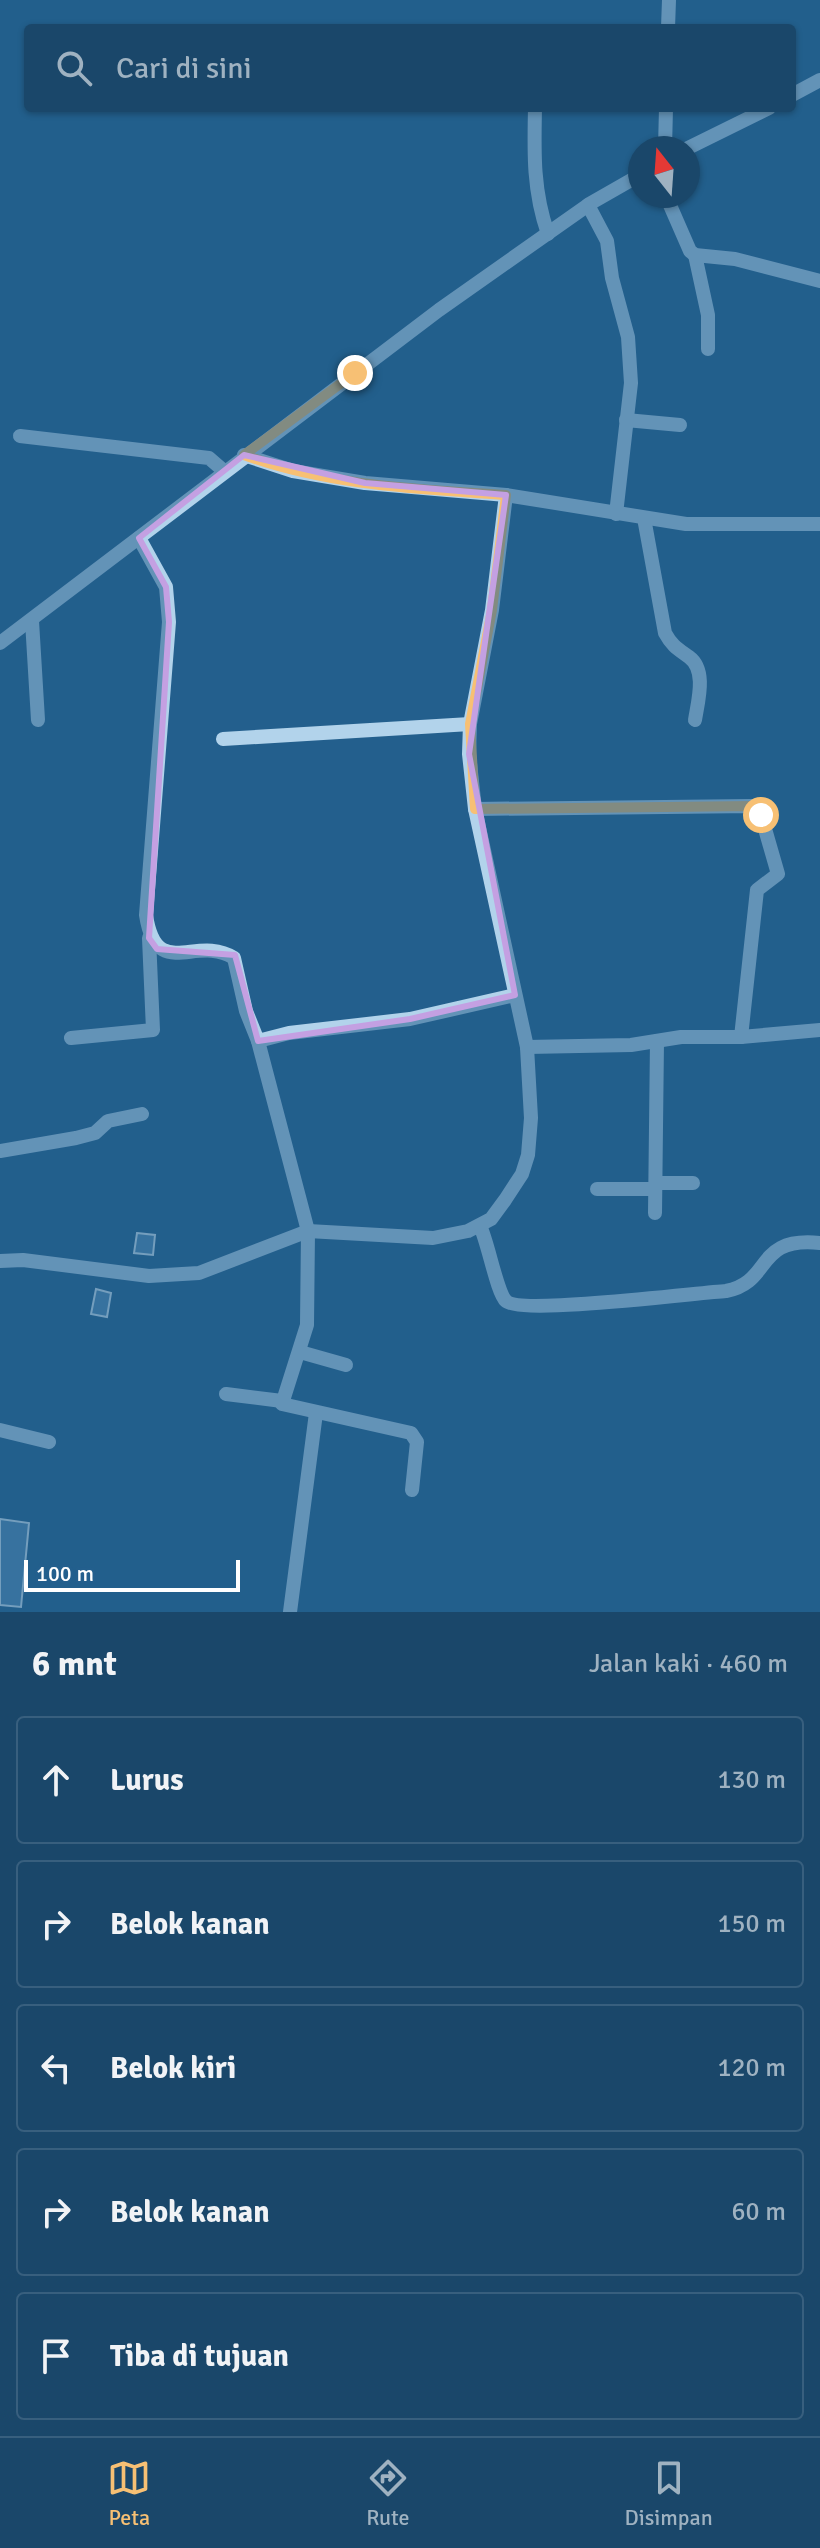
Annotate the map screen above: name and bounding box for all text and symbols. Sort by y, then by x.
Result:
search box [24,24,796,112]
icon: search [52,46,96,90]
text: Cari di sini [116,50,252,87]
north arrow [628,136,700,208]
route end [337,355,373,391]
route start [743,797,779,833]
scale bar [24,1556,240,1592]
text: 100 m [36,1560,94,1587]
text: 6 mnt [32,1643,117,1685]
text: Jalan kaki · 460 m [589,1648,788,1680]
icon: ahead [34,1758,78,1802]
text: Lurus [110,1762,184,1799]
text: 130 m [717,1764,786,1796]
icon: right [34,1902,78,1946]
text: Belok kanan [110,1906,270,1943]
text: 150 m [717,1908,786,1940]
icon: left [34,2046,78,2090]
text: Belok kiri [110,2050,236,2087]
text: 120 m [717,2052,786,2084]
icon: right [34,2190,78,2234]
text: Belok kanan [110,2194,270,2231]
text: 60 m [731,2196,786,2228]
icon: arrive [34,2334,78,2378]
text: Tiba di tujuan [110,2338,289,2375]
tab: Peta [107,2456,151,2531]
tab: Rute [366,2456,410,2531]
tab: Disimpan [624,2456,713,2531]

